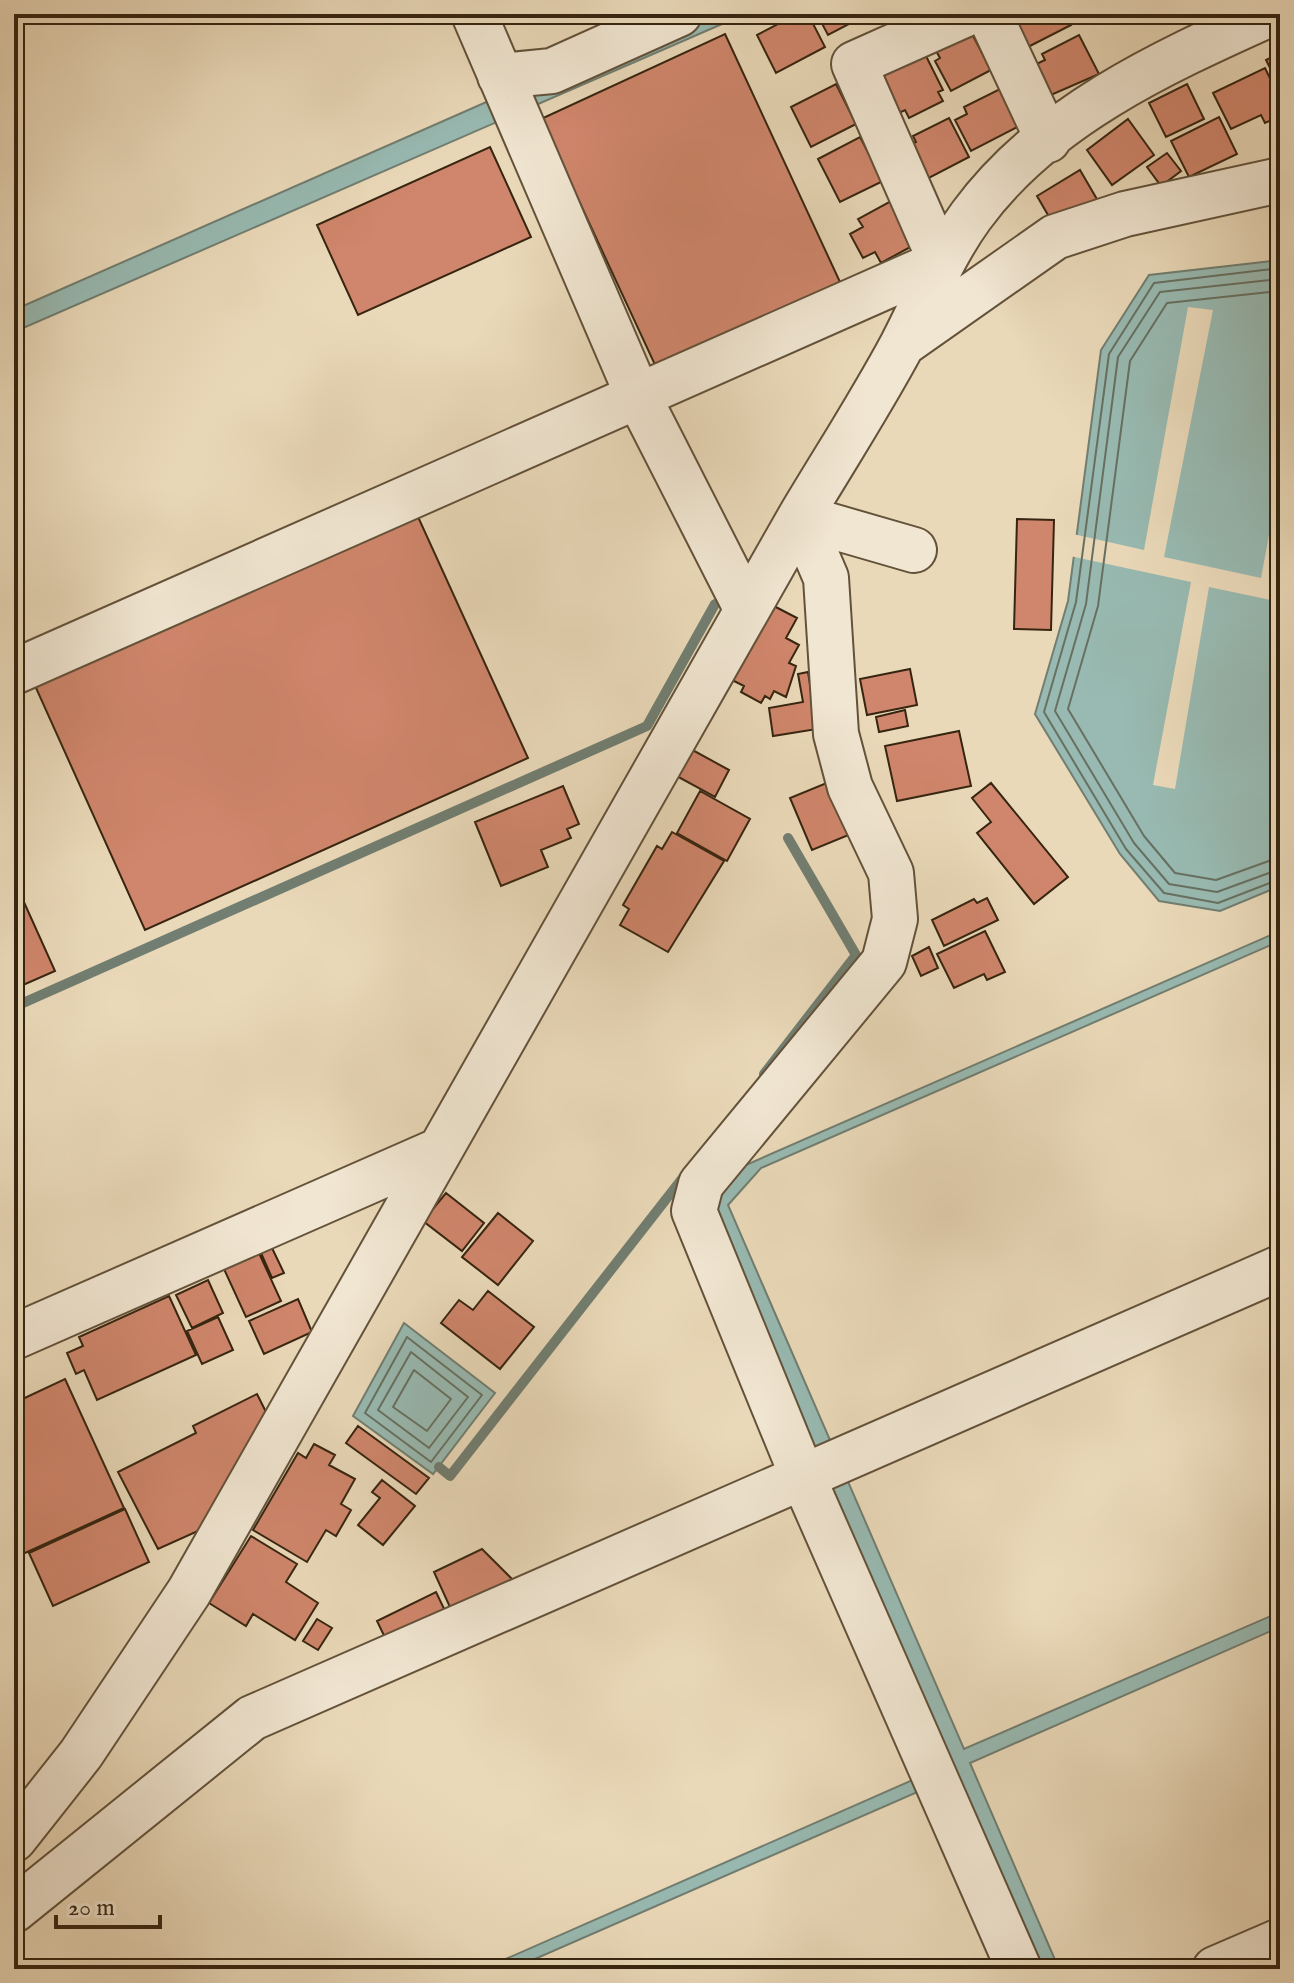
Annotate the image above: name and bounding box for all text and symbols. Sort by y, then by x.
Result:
scale bar [56,1879,160,1929]
text: 20 m [68,1893,115,1924]

